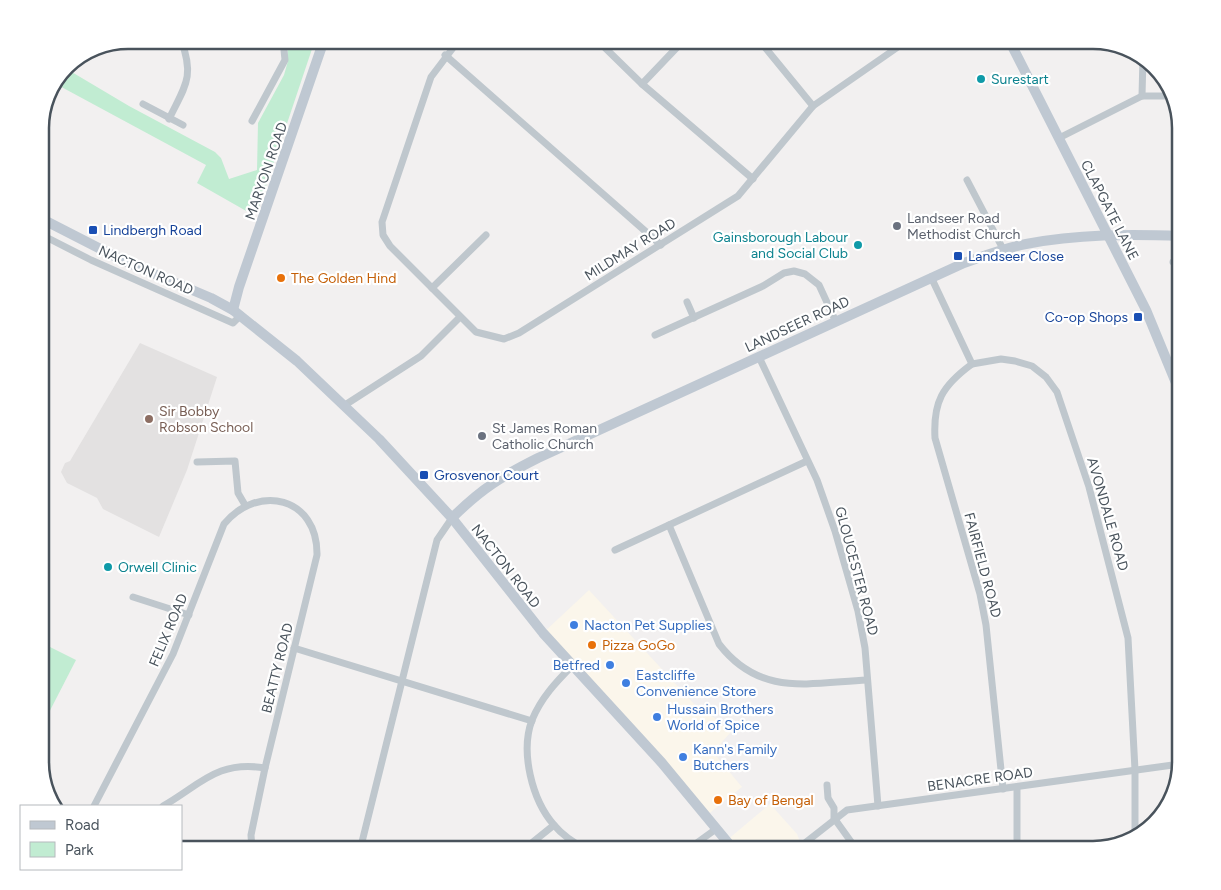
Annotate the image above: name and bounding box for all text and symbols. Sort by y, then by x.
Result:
place label: Surestart [991,71,1049,88]
marker: Surestart [975,73,987,85]
street label: MARYON ROAD [242,120,291,222]
street label: CLAPGATE LANE [1077,157,1142,263]
place label: Landseer Road Methodist Church [907,210,1020,243]
street label: MILDMAY ROAD [581,215,679,284]
marker: Landseer Road Methodist Church [891,220,903,232]
place label: Lindbergh Road [103,222,202,239]
marker: Lindbergh Road [87,224,99,236]
place label: Gainsborough Labour and Social Club [713,229,848,262]
marker: Gainsborough Labour and Social Club [852,239,864,251]
street label: NACTON ROAD [96,242,196,299]
place label: Landseer Close [968,248,1064,265]
marker: Landseer Close [952,250,964,262]
place label: The Golden Hind [291,270,396,287]
marker: The Golden Hind [275,272,287,284]
street label: LANDSEER ROAD [742,293,852,356]
place label: Co-op Shops [1045,309,1128,326]
marker: Co-op Shops [1132,311,1144,323]
place label: Sir Bobby Robson School [159,403,253,436]
marker: Sir Bobby Robson School [143,413,155,425]
place label: St James Roman Catholic Church [492,420,597,453]
marker: St James Roman Catholic Church [476,430,488,442]
street label: AVONDALE ROAD [1083,456,1132,573]
place label: Grosvenor Court [434,467,539,484]
marker: Grosvenor Court [418,469,430,481]
street label: GLOUCESTER ROAD [831,505,882,637]
street label: FAIRFIELD ROAD [960,511,1005,620]
street label: NACTON ROAD [468,521,544,612]
place label: Orwell Clinic [118,559,197,576]
marker: Orwell Clinic [102,561,114,573]
street label: FELIX ROAD [145,591,191,669]
place label: Nacton Pet Supplies [584,617,712,634]
marker: Nacton Pet Supplies [568,619,580,631]
street label: BEATTY ROAD [258,621,297,715]
place label: Pizza GoGo [602,637,675,654]
marker: Pizza GoGo [586,639,598,651]
place label: Betfred [553,657,600,674]
marker: Betfred [604,659,616,671]
place label: Eastcliffe Convenience Store [636,667,757,700]
marker: Eastcliffe Convenience Store [620,677,632,689]
place label: Hussain Brothers World of Spice [667,701,773,734]
marker: Hussain Brothers World of Spice [651,711,663,723]
place label: Kann's Family Butchers [693,741,778,774]
marker: Kann's Family Butchers [677,751,689,763]
street label: BENACRE ROAD [926,764,1034,795]
place label: Bay of Bengal [728,792,814,809]
marker: Bay of Bengal [712,794,724,806]
legend [20,805,182,870]
text: Road [65,816,100,834]
text: Park [65,841,94,859]

